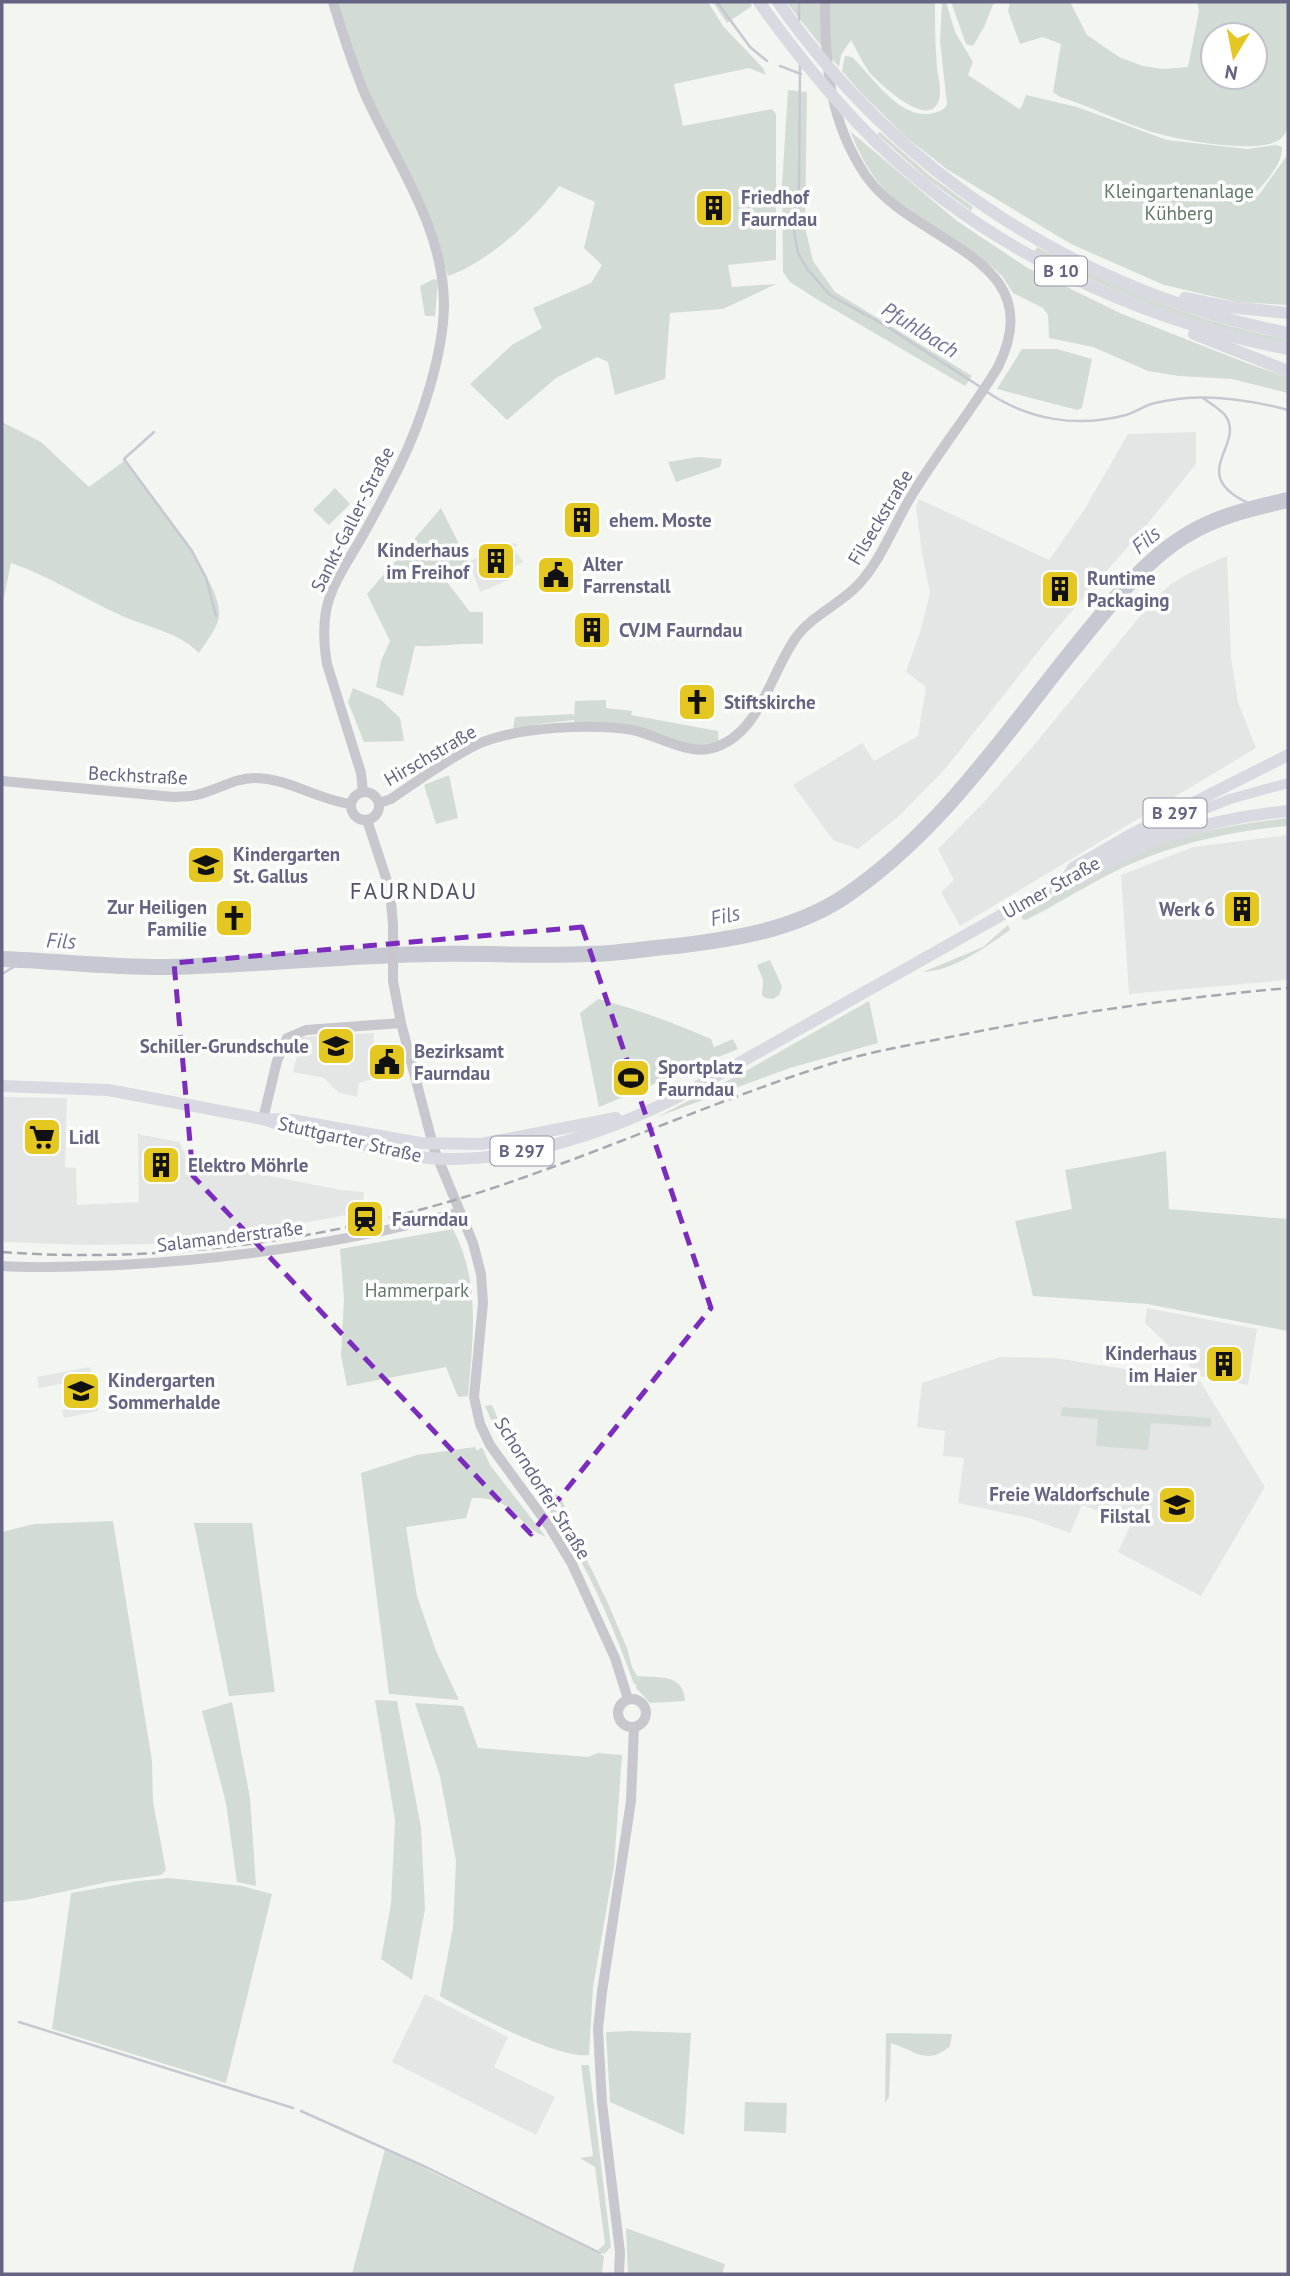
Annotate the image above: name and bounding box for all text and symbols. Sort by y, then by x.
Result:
north arrow [1199,21,1269,91]
text: N [1223,60,1239,86]
park label: Kleingartenanlage Kühberg [1104,179,1254,225]
place label: Friedhof Faurndau [741,185,817,231]
building icon: Friedhof Faurndau [693,187,735,229]
road number: B 10 [1035,256,1087,286]
water label: Pfuhlbach [877,295,964,364]
street label: Sankt-Galler-Straße [305,442,399,596]
street label: Filseckstraße [842,465,918,569]
building icon: ehem. Moste [561,499,603,541]
place label: ehem. Moste [609,508,712,532]
water label: Fils [1126,519,1166,560]
place label: Kinderhaus im Freihof [377,538,471,584]
building icon: Kinderhaus im Freihof [475,540,517,582]
place label: Alter Farrenstall [583,552,671,598]
public building icon: Alter Farrenstall [535,554,577,596]
place label: Runtime Packaging [1087,566,1170,612]
building icon: Runtime Packaging [1039,568,1081,610]
building icon: CVJM Faurndau [571,609,613,651]
place label: CVJM Faurndau [619,618,742,642]
church icon: Stiftskirche [676,681,718,723]
place label: Stiftskirche [724,690,816,714]
street label: Hirschstraße [380,719,480,791]
street label: Beckhstraße [88,760,188,790]
road number: B 297 [1144,798,1206,828]
place label: Kindergarten St. Gallus [233,842,340,888]
school or university icon: Kindergarten St. Gallus [185,844,227,886]
street label: Ulmer Straße [998,850,1104,924]
district label: FAURNDAU [350,876,478,905]
building icon: Werk 6 [1221,888,1263,930]
place label: Zur Heiligen Familie [107,895,207,941]
church icon: Zur Heiligen Familie [213,897,255,939]
place label: Werk 6 [1159,897,1215,921]
water label: Fils [707,899,743,932]
water label: Fils [45,926,77,955]
school or university icon: Schiller-Grundschule [315,1025,357,1067]
place label: Schiller-Grundschule [140,1034,309,1058]
place label: Bezirksamt Faurndau [414,1039,504,1085]
public building icon: Bezirksamt Faurndau [366,1041,408,1083]
place label: Sportplatz Faurndau [658,1055,743,1101]
sports icon: Sportplatz Faurndau [610,1057,652,1099]
street label: Stuttgarter Straße [276,1111,424,1167]
supermarket icon: Lidl [21,1116,63,1158]
place label: Lidl [69,1125,100,1149]
road number: B 297 [490,1136,554,1166]
building icon: Elektro Möhrle [140,1144,182,1186]
place label: Elektro Möhrle [188,1153,308,1177]
station icon: Faurndau [344,1198,386,1240]
place label: Faurndau [392,1207,468,1231]
street label: Salamanderstraße [155,1215,305,1257]
park label: Hammerpark [365,1278,469,1302]
place label: Kinderhaus im Haier [1105,1341,1197,1387]
building icon: Kinderhaus im Haier [1203,1343,1245,1385]
place label: Kindergarten Sommerhalde [108,1368,220,1414]
school or university icon: Kindergarten Sommerhalde [60,1370,102,1412]
street label: Schorndorfer Straße [490,1412,596,1564]
place label: Freie Waldorfschule Filstal [989,1482,1150,1528]
school or university icon: Freie Waldorfschule Filstal [1156,1484,1198,1526]

